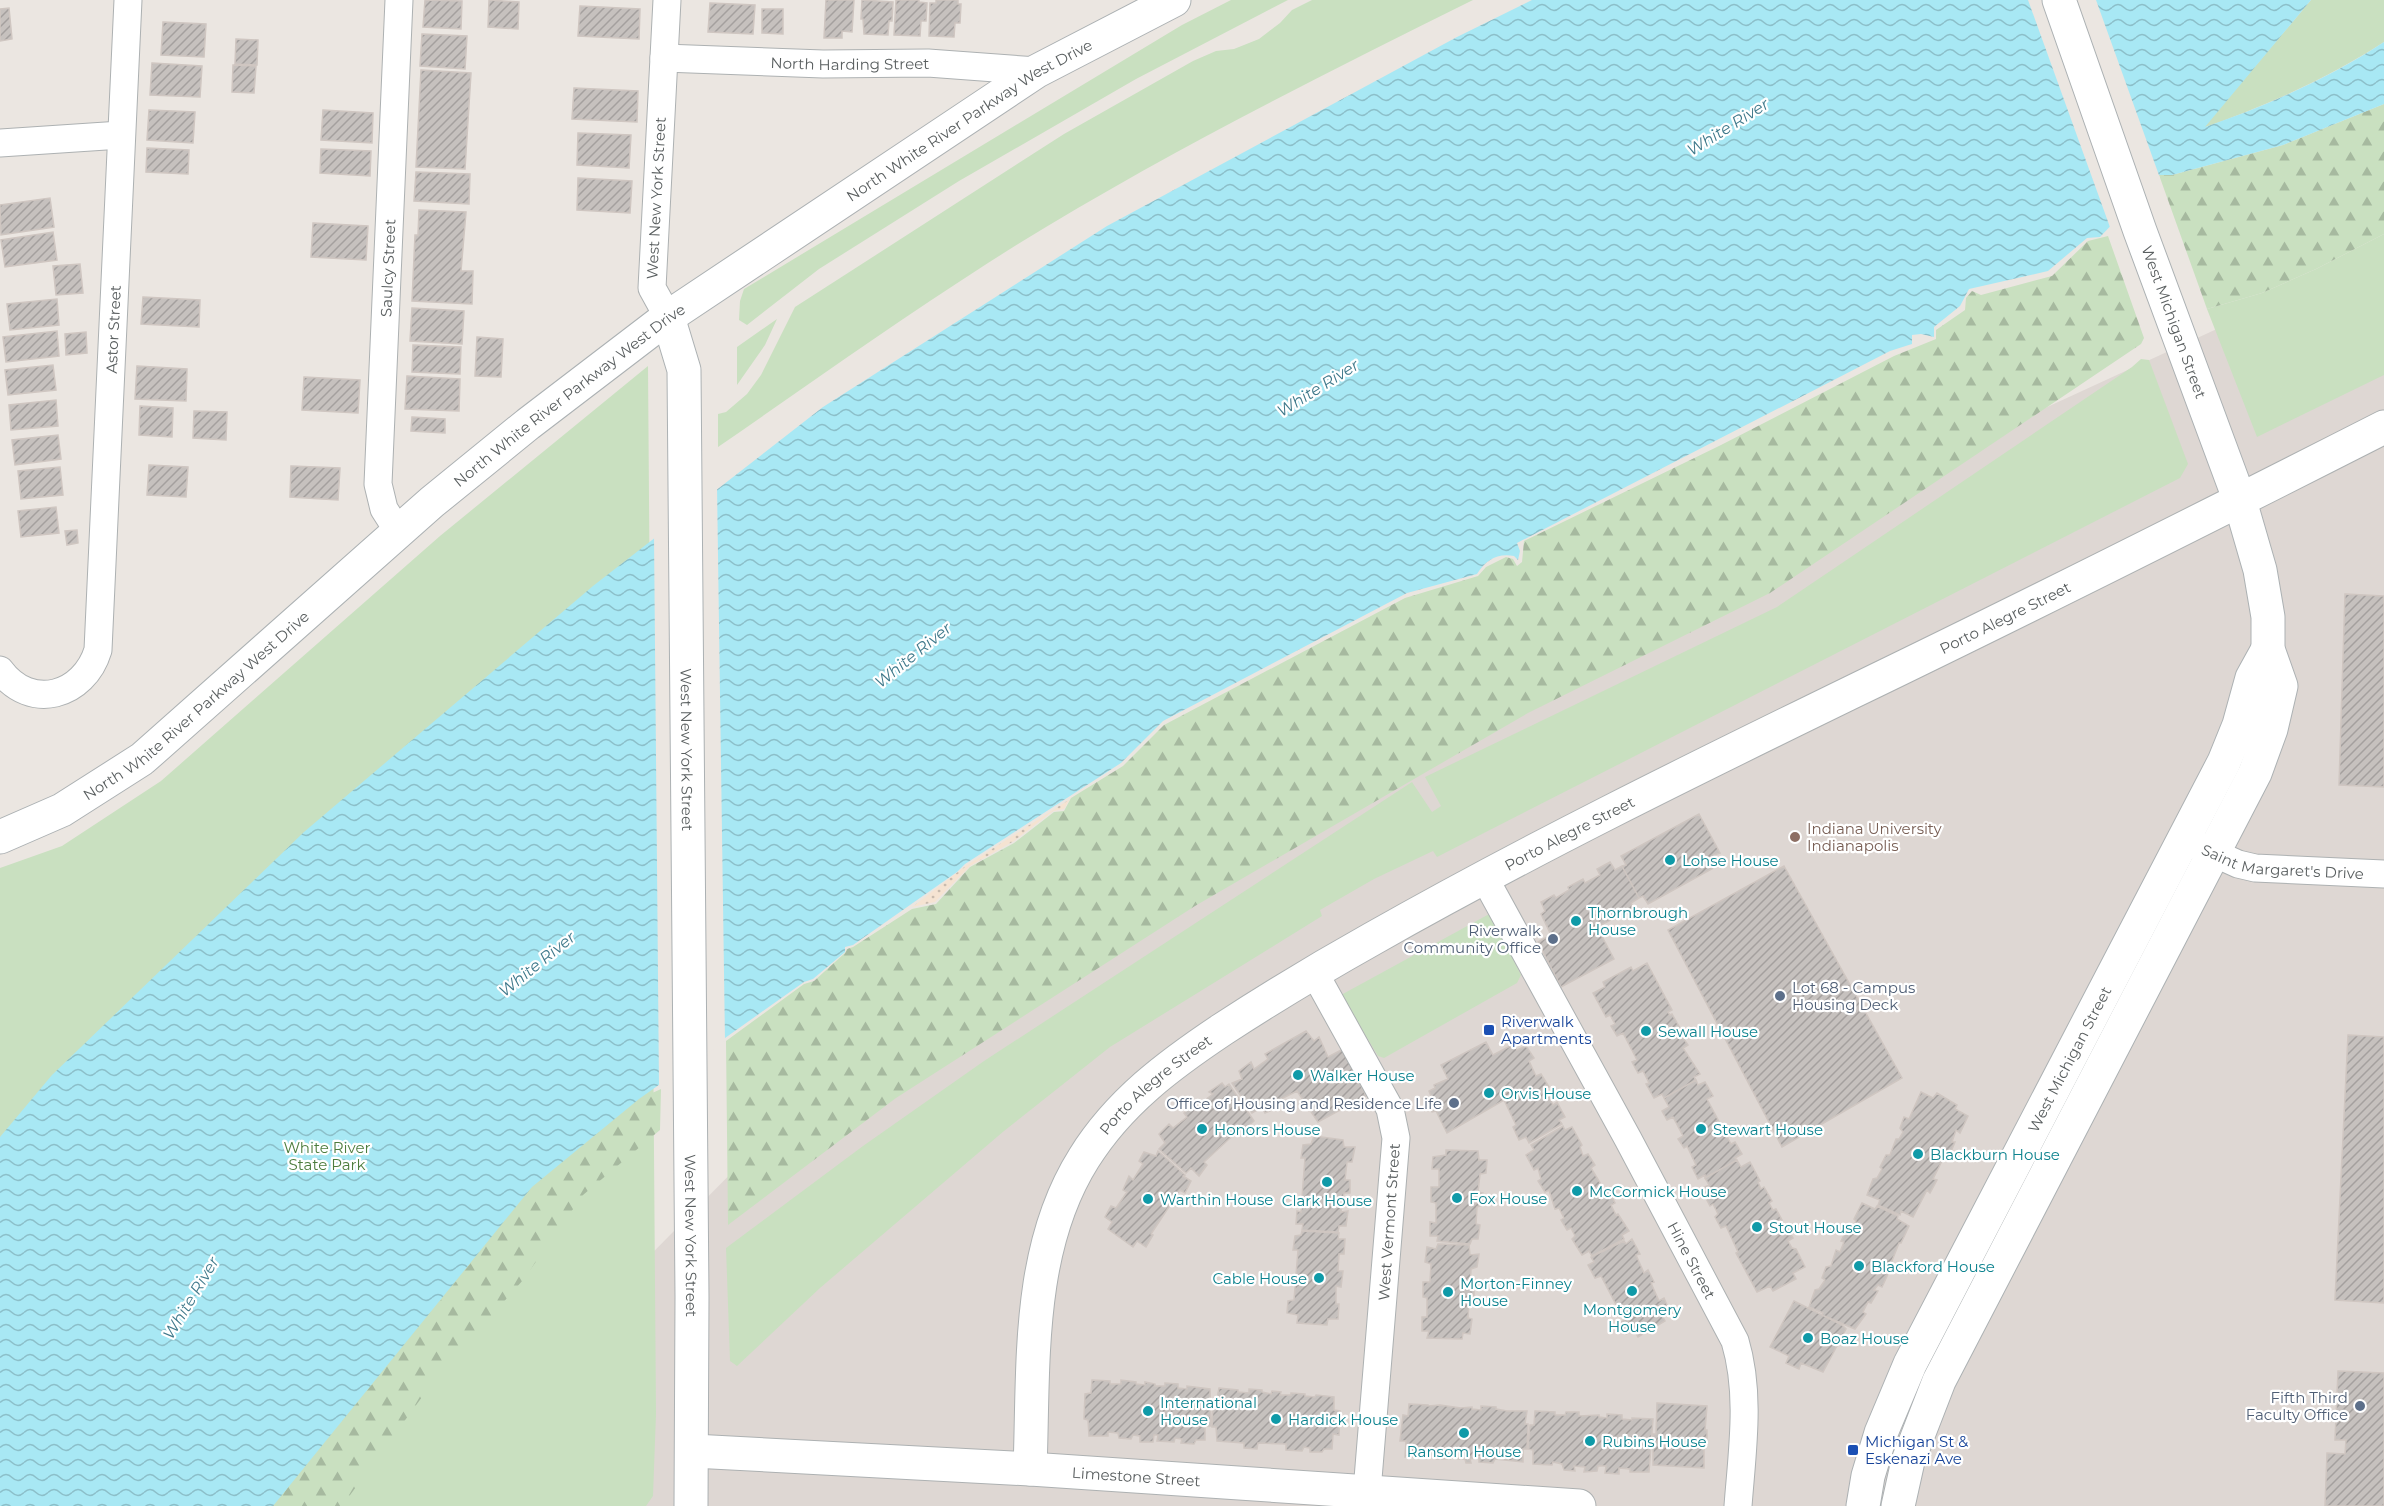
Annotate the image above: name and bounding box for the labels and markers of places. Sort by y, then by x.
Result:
place label: Indiana University Indianapolis [1807,819,1942,855]
marker: Indiana University Indianapolis [1788,830,1802,844]
place label: Lohse House [1682,851,1779,870]
marker: Lohse House [1663,853,1677,867]
place label: Thornbrough House [1588,903,1688,939]
marker: Thornbrough House [1569,914,1583,928]
place label: Riverwalk Community Office [1404,921,1541,957]
marker: Riverwalk Community Office [1546,932,1560,946]
place label: Lot 68 - Campus Housing Deck [1792,978,1915,1014]
marker: Lot 68 - Campus Housing Deck [1773,989,1787,1003]
place label: Riverwalk Apartments [1501,1012,1592,1048]
place label: Sewall House [1658,1022,1758,1041]
marker: Riverwalk Apartments [1482,1023,1496,1037]
marker: Sewall House [1639,1024,1653,1038]
place label: Walker House [1310,1066,1414,1085]
marker: Walker House [1291,1068,1305,1082]
place label: Orvis House [1501,1084,1591,1103]
marker: Orvis House [1482,1086,1496,1100]
place label: Office of Housing and Residence Life [1166,1094,1442,1113]
marker: Office of Housing and Residence Life [1447,1096,1461,1110]
place label: Honors House [1214,1120,1320,1139]
place label: Stewart House [1713,1120,1823,1139]
marker: Honors House [1195,1122,1209,1136]
marker: Stewart House [1694,1122,1708,1136]
place label: Blackburn House [1930,1145,2060,1164]
marker: Blackburn House [1911,1147,1925,1161]
marker: Clark House [1320,1175,1334,1189]
place label: McCormick House [1589,1182,1727,1201]
marker: McCormick House [1570,1184,1584,1198]
place label: Fox House [1469,1189,1547,1208]
place label: Warthin House [1160,1190,1273,1209]
place label: Clark House [1282,1191,1372,1210]
marker: Fox House [1450,1191,1464,1205]
marker: Warthin House [1141,1192,1155,1206]
place label: Stout House [1769,1218,1862,1237]
marker: Stout House [1750,1220,1764,1234]
place label: Blackford House [1871,1257,1995,1276]
marker: Blackford House [1852,1259,1866,1273]
place label: Cable House [1212,1269,1307,1288]
marker: Cable House [1312,1271,1326,1285]
place label: Morton-Finney House [1460,1274,1573,1310]
marker: Montgomery House [1625,1284,1639,1298]
marker: Morton-Finney House [1441,1285,1455,1299]
place label: Montgomery House [1583,1300,1682,1336]
place label: Boaz House [1820,1329,1909,1348]
marker: Boaz House [1801,1331,1815,1345]
place label: Fifth Third Faculty Office [2246,1388,2348,1424]
place label: International House [1160,1393,1257,1429]
marker: Fifth Third Faculty Office [2353,1399,2367,1413]
marker: International House [1141,1404,1155,1418]
place label: Hardick House [1288,1410,1398,1429]
marker: Hardick House [1269,1412,1283,1426]
marker: Ransom House [1457,1426,1471,1440]
place label: Rubins House [1602,1432,1707,1451]
place label: Michigan St & Eskenazi Ave [1865,1432,1968,1468]
marker: Rubins House [1583,1434,1597,1448]
place label: Ransom House [1407,1442,1521,1461]
marker: Michigan St & Eskenazi Ave [1846,1443,1860,1457]

